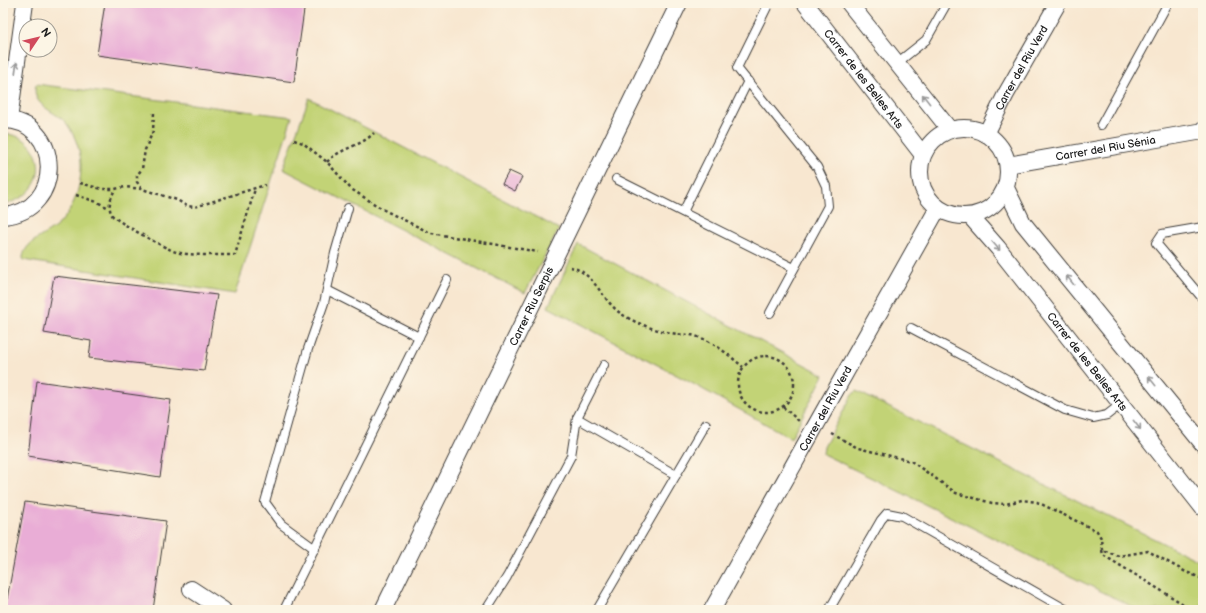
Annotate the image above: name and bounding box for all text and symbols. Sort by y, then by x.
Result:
north arrow [18,18,58,58]
street label: Carrer del Riu Verd [992,23,1050,112]
text: N [38,25,53,40]
street label: Carrer de les Belles Arts [821,27,907,131]
one-way arrow [12,62,20,75]
one-way arrow [921,94,930,105]
street label: Carrer del Riu Sénia [1055,133,1156,163]
one-way arrow [992,240,1001,251]
street label: Carrer Riu Serpis [506,264,556,348]
one-way arrow [1065,275,1074,286]
street label: Carrer de les Belles Arts [1045,310,1131,414]
street label: Carrer del Riu Verd [796,364,854,453]
one-way arrow [1147,376,1156,386]
one-way arrow [1133,419,1142,430]

